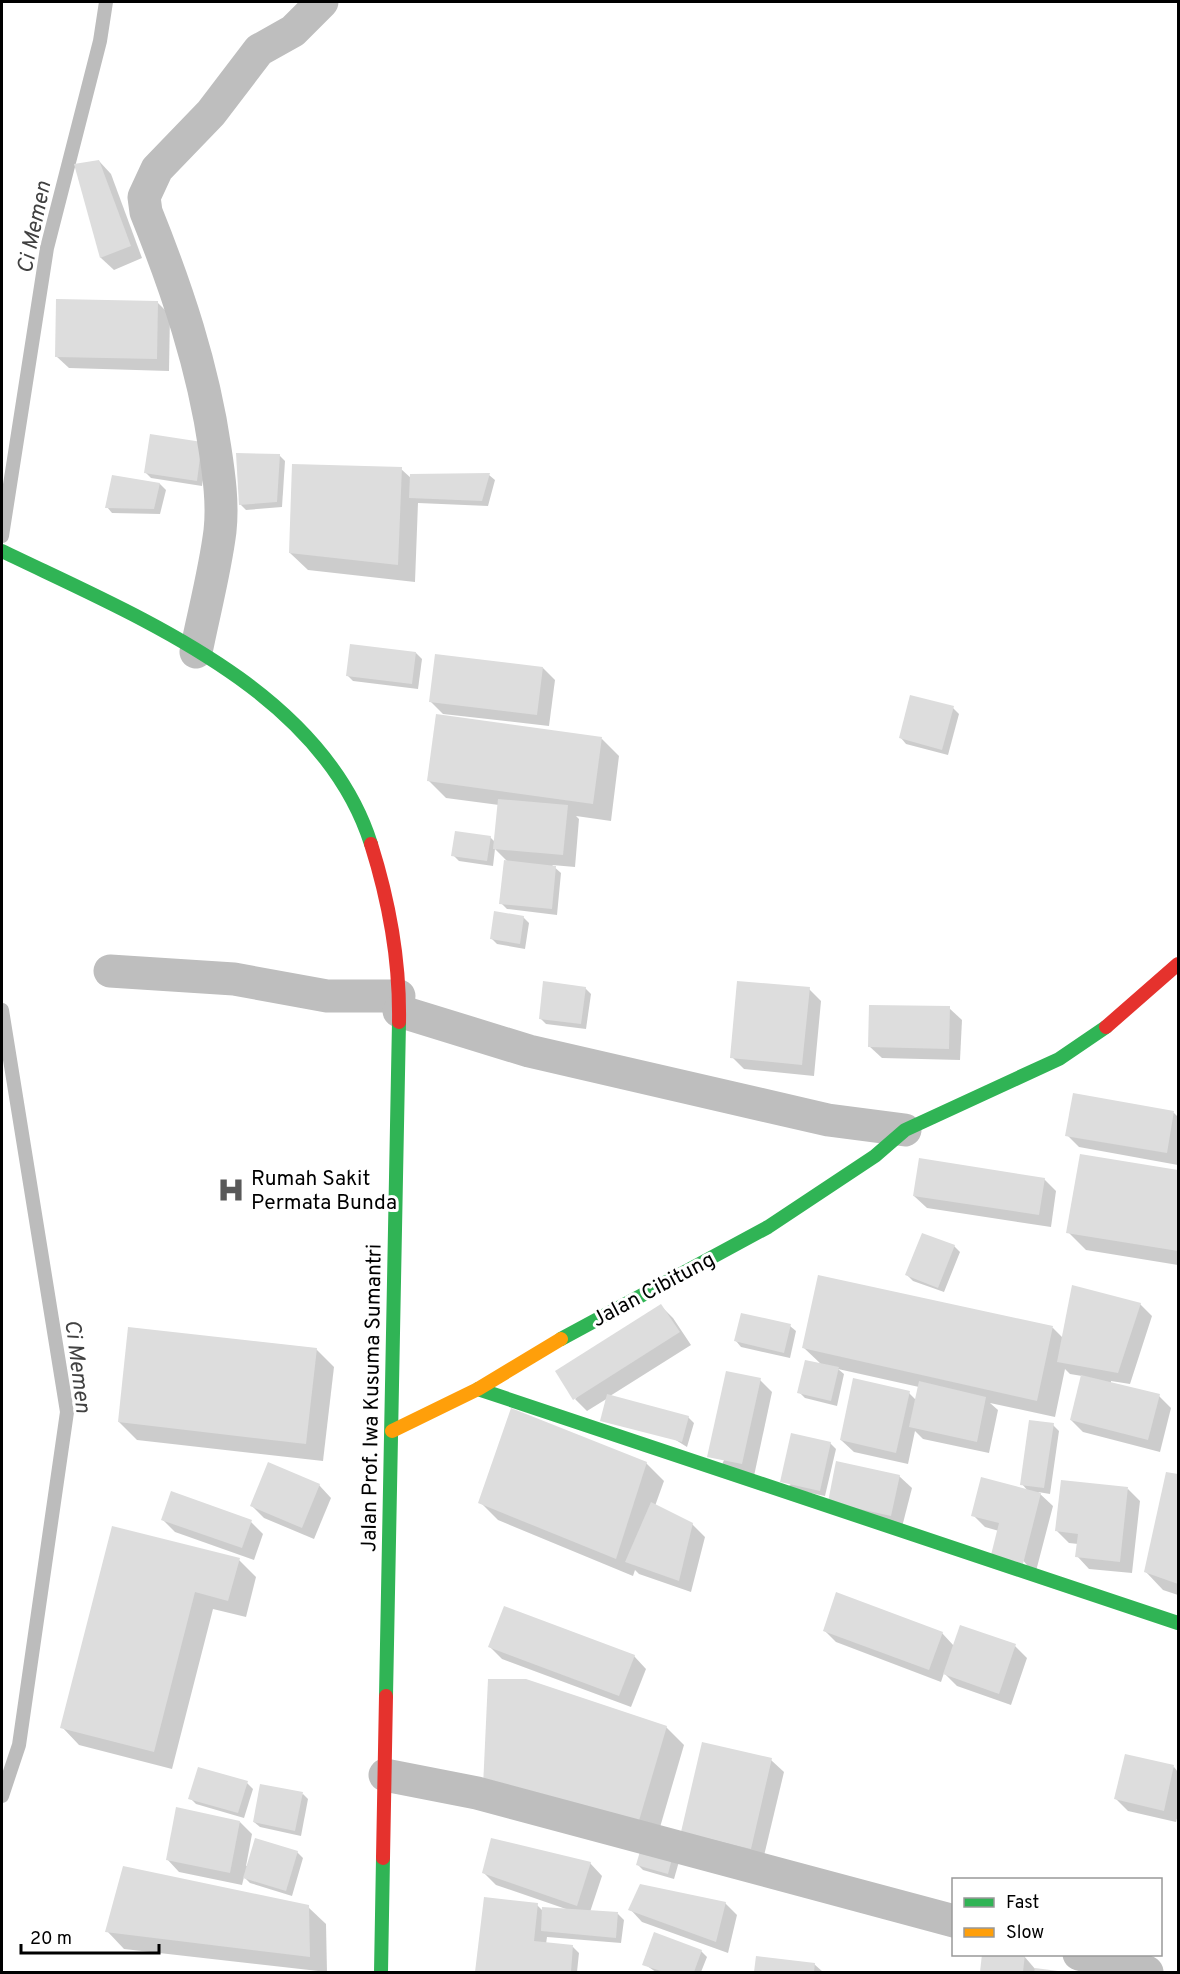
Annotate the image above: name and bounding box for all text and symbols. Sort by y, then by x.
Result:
water label: Ci Memen [12,179,58,276]
place label: Rumah Sakit Permata Bunda [251,1166,397,1217]
hospital icon: Rumah Sakit Permata Bunda [216,1175,246,1205]
street label: Jalan Prof. Iwa Kusuma Sumantri [356,1244,389,1552]
street label: Jalan Cibitung [588,1247,720,1334]
water label: Ci Memen [57,1318,96,1415]
legend [952,1878,1162,1956]
text: Fast [1006,1892,1039,1915]
scale bar [21,1917,159,1955]
text: Slow [1006,1922,1044,1945]
text: 20 m [30,1928,72,1951]

